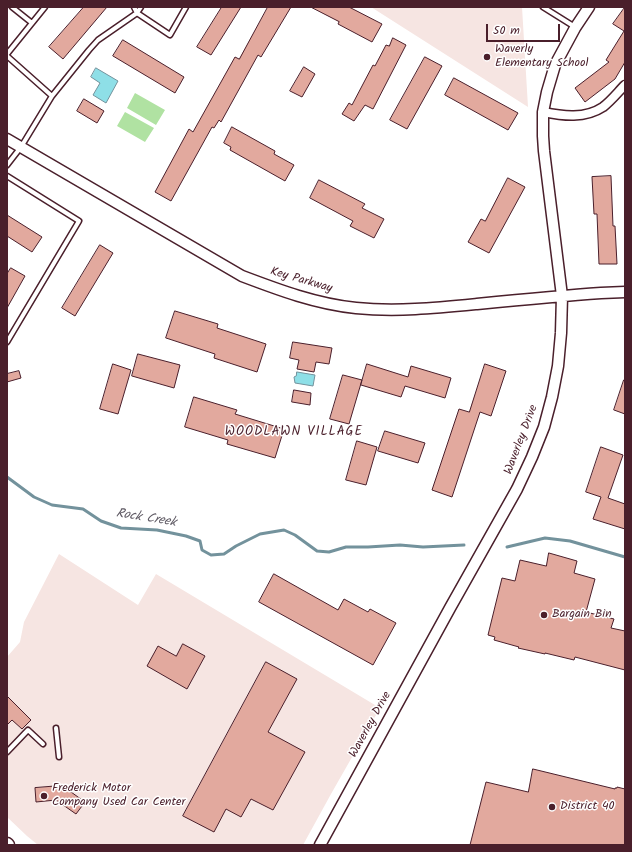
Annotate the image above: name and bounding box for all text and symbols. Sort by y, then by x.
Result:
scale bar [488,16,562,42]
text: 50 m [493,21,520,40]
place label: Waverly Elementary School [495,43,588,71]
marker: Waverly Elementary School [482,52,492,62]
street label: Key Parkway [268,265,334,297]
street label: Waverley Drive [502,403,542,477]
district label: WOODLAWN VILLAGE [225,425,363,441]
water label: Rock Creek [115,507,177,531]
place label: Bargain Bin [552,608,612,622]
marker: Bargain Bin [539,610,549,620]
street label: Waverley Drive [347,689,395,761]
place label: Frederick Motor Company Used Car Center [52,782,185,810]
marker: Frederick Motor Company Used Car Center [39,791,49,801]
place label: District 40 [560,800,615,814]
marker: District 40 [547,802,557,812]

